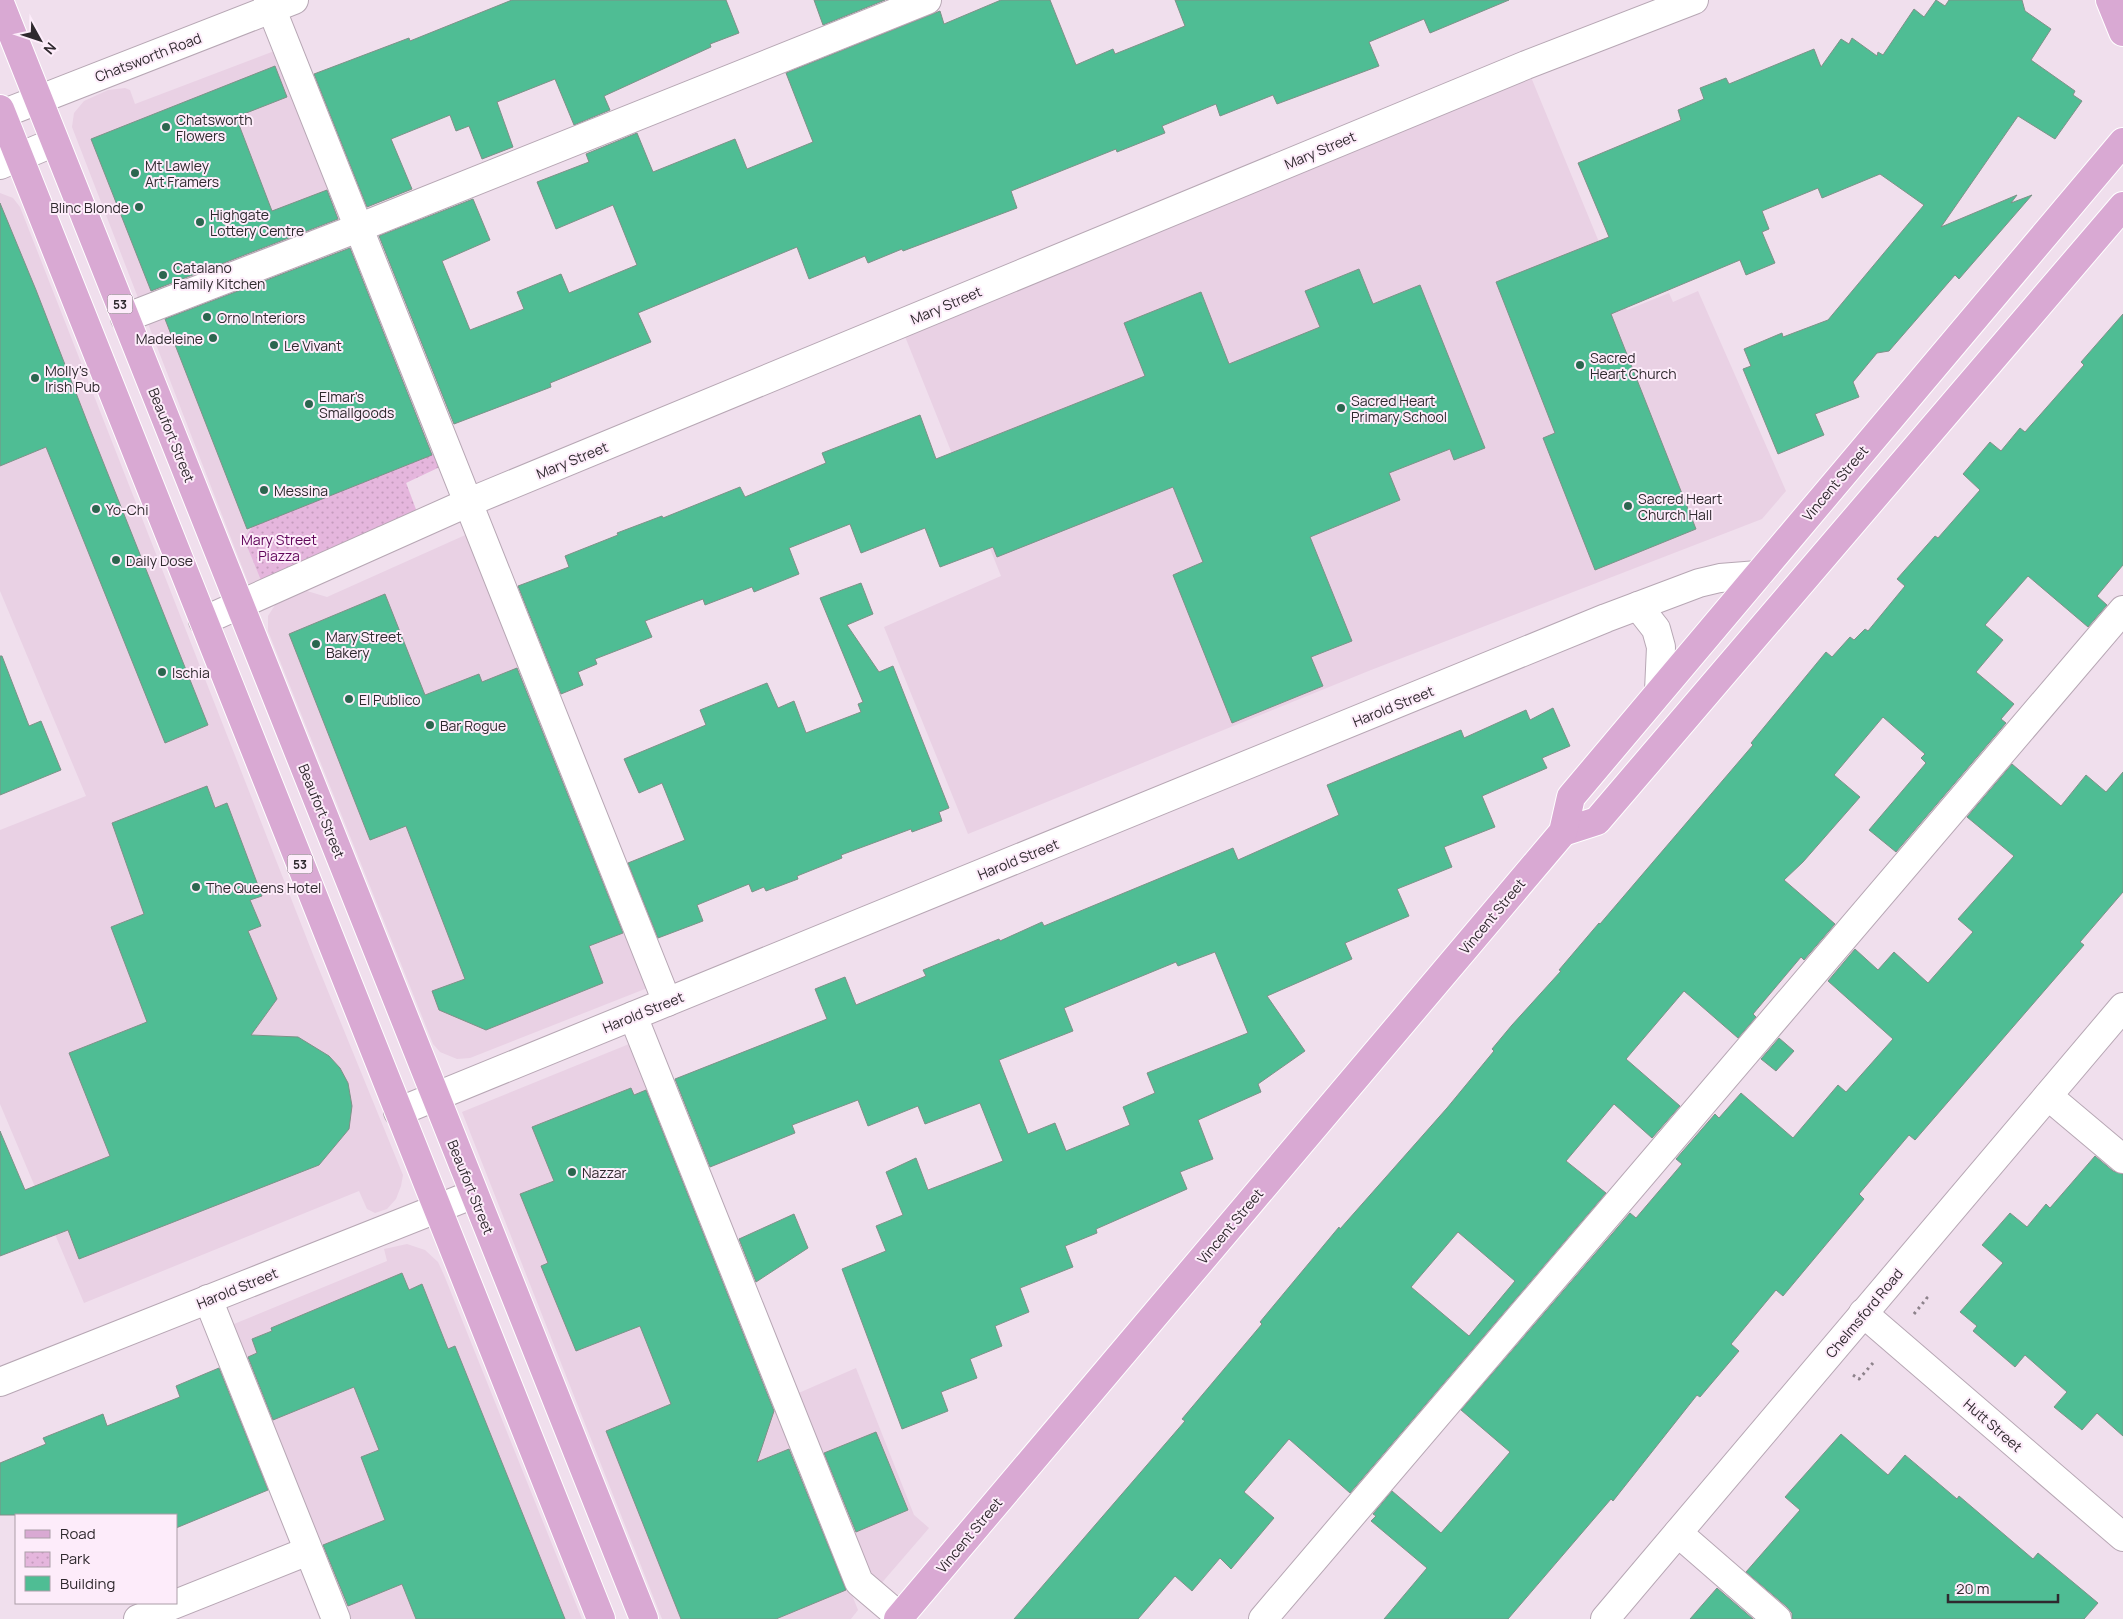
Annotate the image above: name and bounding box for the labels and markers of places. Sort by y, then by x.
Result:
place label: Chatsworth Flowers [176,110,253,145]
marker: Chatsworth Flowers [160,121,172,133]
place label: Mt Lawley Art Framers [145,156,219,191]
marker: Mt Lawley Art Framers [129,167,141,179]
place label: Blinc Blonde [50,198,129,217]
marker: Blinc Blonde [133,201,145,213]
place label: Highgate Lottery Centre [210,205,304,240]
marker: Highgate Lottery Centre [194,216,206,228]
place label: Catalano Family Kitchen [173,258,265,293]
marker: Catalano Family Kitchen [157,269,169,281]
place label: Orno Interiors [217,308,305,327]
marker: Orno Interiors [201,311,213,323]
place label: Madeleine [136,329,203,348]
marker: Madeleine [207,332,219,344]
place label: Le Vivant [284,336,342,355]
marker: Le Vivant [268,339,280,351]
place label: Sacred Heart Church [1590,348,1676,383]
marker: Sacred Heart Church [1574,359,1586,371]
place label: Molly's Irish Pub [45,361,100,396]
marker: Molly's Irish Pub [29,372,41,384]
place label: Elmar's Smallgoods [319,387,394,422]
place label: Sacred Heart Primary School [1351,391,1447,426]
marker: Elmar's Smallgoods [303,398,315,410]
marker: Sacred Heart Primary School [1335,402,1347,414]
place label: Messina [274,481,328,500]
marker: Messina [258,484,270,496]
place label: Sacred Heart Church Hall [1638,489,1723,524]
place label: Yo-Chi [106,500,148,519]
marker: Sacred Heart Church Hall [1622,500,1634,512]
marker: Yo-Chi [90,503,102,515]
place label: Daily Dose [126,551,193,570]
marker: Daily Dose [110,554,122,566]
place label: Mary Street Bakery [326,627,402,662]
marker: Mary Street Bakery [310,638,322,650]
place label: Ischia [172,663,210,682]
marker: Ischia [156,666,168,678]
place label: El Publico [359,690,420,709]
marker: El Publico [343,693,355,705]
place label: Bar Rogue [440,716,506,735]
marker: Bar Rogue [424,719,436,731]
place label: The Queens Hotel [206,878,321,897]
marker: The Queens Hotel [190,881,202,893]
place label: Nazzar [582,1163,627,1182]
marker: Nazzar [566,1166,578,1178]

